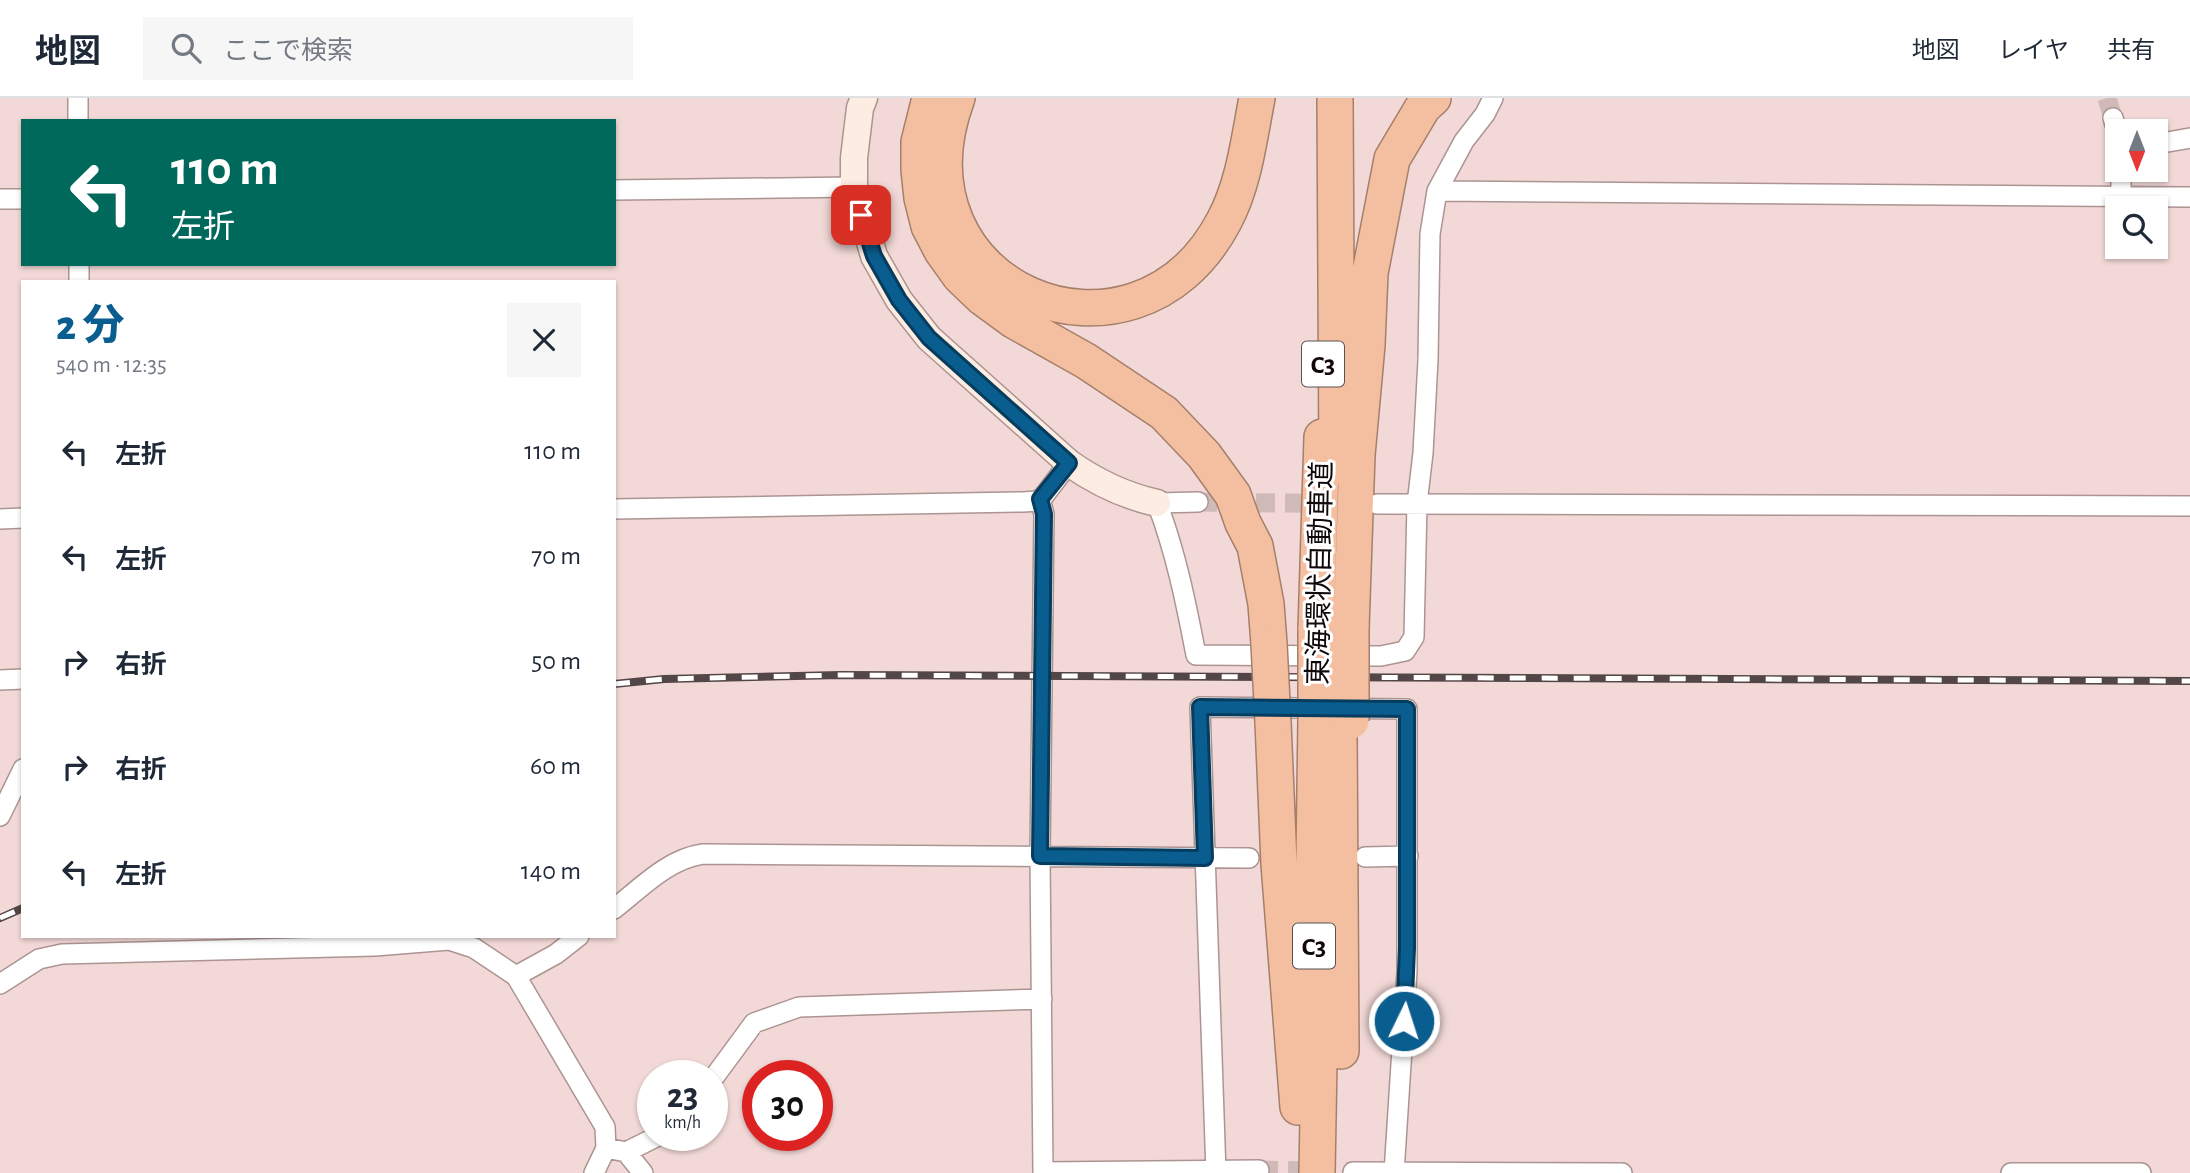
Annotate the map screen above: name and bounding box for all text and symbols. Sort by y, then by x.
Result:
search box [143,17,633,80]
icon: search [167,29,205,67]
text: 地図 [35,36,101,69]
text: ここで検索 [223,38,353,64]
text: 地図 [1912,39,1960,63]
text: レイヤ [1998,39,2069,63]
text: 共有 [2107,39,2155,63]
north arrow [2105,119,2168,182]
map controls [2105,119,2168,259]
text: 110 m [171,145,279,194]
icon: left [56,147,147,238]
pin [831,185,891,245]
icon: arrive [842,196,880,234]
button: search [2105,196,2168,259]
text: 左折 [171,211,235,243]
button: close [507,303,581,377]
text: 2 分 [56,305,124,347]
road number: C3 [1302,342,1344,386]
text: 540 m · 12:35 [56,354,167,377]
icon: left [56,433,94,471]
text: 110 m [524,438,581,464]
text: 左折 [115,442,167,468]
street label: 東海環状自動車道 [1303,461,1337,685]
icon: left [56,538,94,576]
text: 70 m [531,543,581,569]
text: 左折 [115,547,167,573]
icon: right [56,643,94,681]
text: 50 m [531,648,581,674]
text: 右折 [115,652,167,678]
icon: right [56,748,94,786]
text: 60 m [530,753,581,779]
text: 右折 [115,757,167,783]
icon: left [56,853,94,891]
text: 140 m [521,858,581,884]
text: 左折 [115,862,167,888]
road number: C3 [1293,924,1335,968]
position arrow [1367,984,1441,1058]
speed limit sign: 30 [742,1060,833,1151]
text: 23 [667,1079,698,1114]
text: km/h [664,1114,701,1132]

